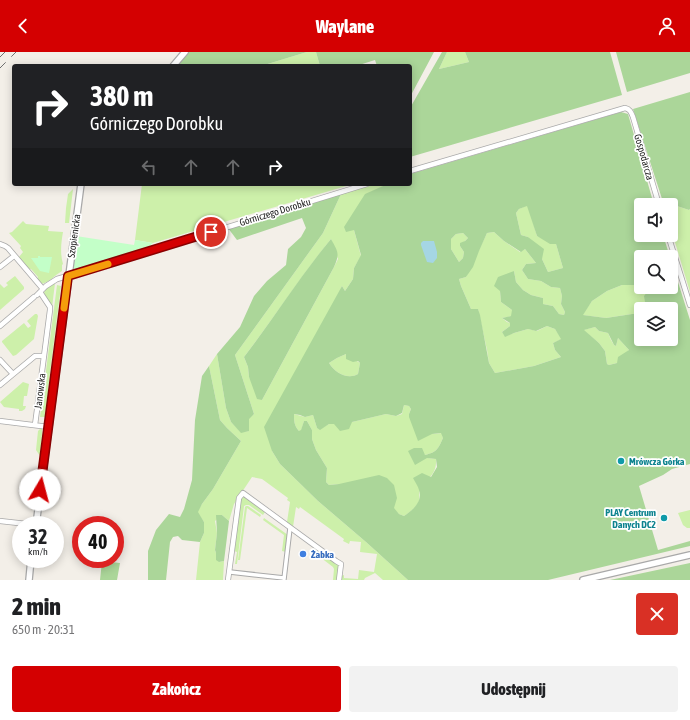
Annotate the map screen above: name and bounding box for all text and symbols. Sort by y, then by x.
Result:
icon: back [12,15,34,37]
icon: person [656,15,678,37]
text: Waylane [316,16,374,37]
icon: right [24,80,76,132]
text: 380 m [90,80,153,112]
text: Górniczego Dorobku [90,113,223,134]
street label: Gospodarcza [632,133,656,182]
icon: left [138,156,160,178]
icon: ahead [180,156,202,178]
icon: ahead [222,156,244,178]
icon: right [264,156,286,178]
street label: Górniczego Dorobku [238,196,312,228]
map controls [634,198,678,346]
button: sound [634,198,678,242]
street label: Szopienicka [65,213,83,258]
pin [194,215,228,249]
icon: arrive [200,221,222,243]
button: search [634,250,678,294]
button: layers [634,302,678,346]
street label: Janowska [32,372,48,409]
marker: Mrówcza Górka [616,456,626,466]
place label: Mrówcza Górka [629,456,685,467]
position arrow [19,469,61,511]
place label: PLAY Centrum Danych DC2 [605,507,656,530]
marker: PLAY Centrum Danych DC2 [659,513,669,523]
speed limit sign: 40 [72,516,124,568]
text: 32 [29,525,47,548]
text: km/h [28,546,48,557]
marker: Żabka [298,549,308,559]
place label: Żabka [311,549,334,560]
text: 2 min [12,593,61,620]
button: close [636,593,678,635]
text: 650 m · 20:31 [12,622,75,637]
button: Zakończ [12,666,341,712]
button: Udostępnij [349,666,678,712]

